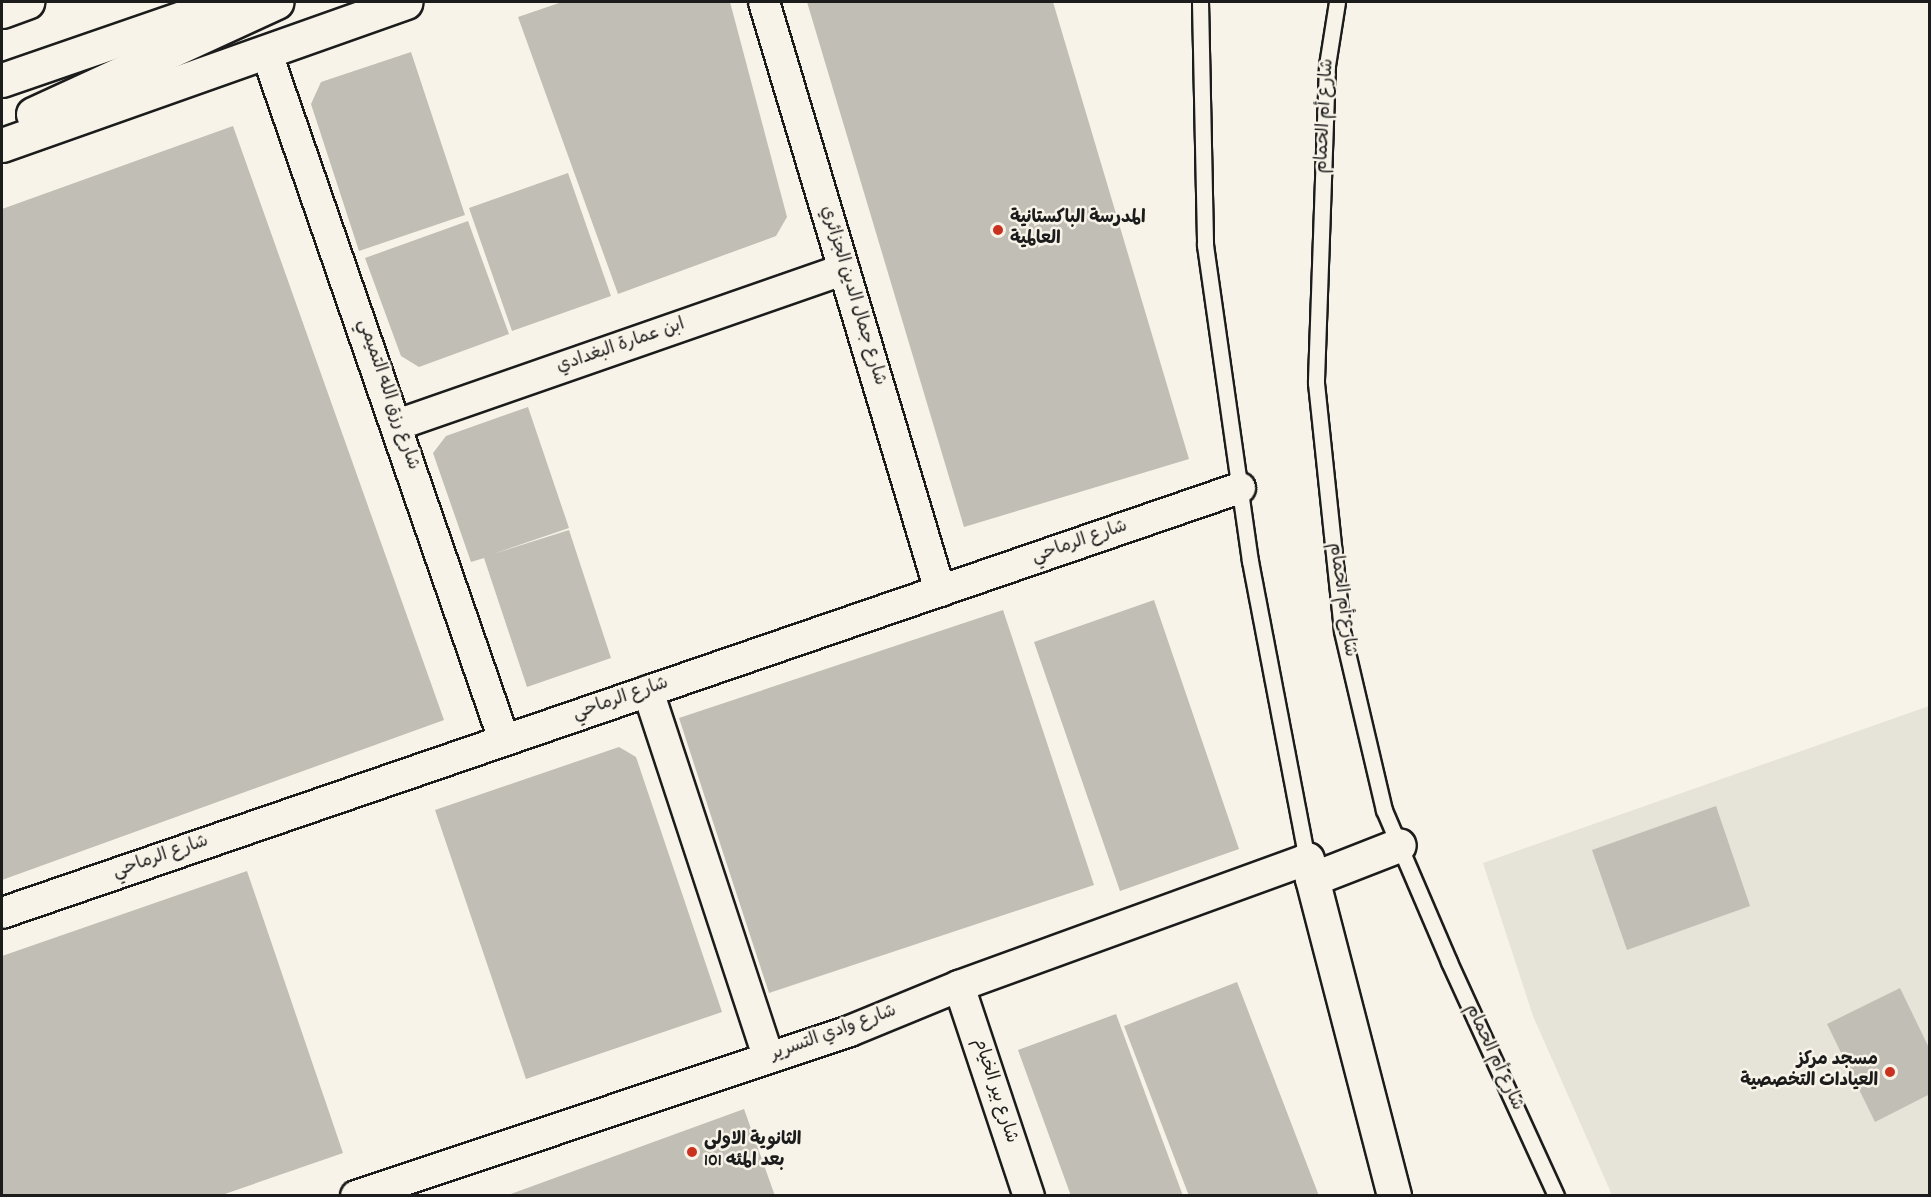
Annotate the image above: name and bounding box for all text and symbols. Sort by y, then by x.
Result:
street label: شارع أم الحمام [1312,58,1340,174]
street label: شارع جمال الدين الجزائري [814,204,890,388]
place label: المدرسة الباكستانية العالمية [1010,209,1146,252]
marker: المدرسة الباكستانية العالمية [991,223,1005,237]
street label: ابن عمارة البغدادي [554,315,688,379]
street label: شارع رزق الله التميمي [351,317,423,473]
street label: شارع الرماحي [1029,517,1131,569]
street label: شارع أم الحمام [1322,542,1360,658]
street label: شارع الرماحي [570,674,672,726]
street label: شارع الرماحي [110,832,212,884]
street label: شارع وادي التسرير [768,1001,900,1067]
street label: شارع أم الحمام [1459,1001,1527,1115]
street label: شارع بير الخيام [967,1036,1021,1146]
place label: مسجد مركز العيادات التخصصية [1740,1051,1878,1094]
marker: مسجد مركز العيادات التخصصية [1883,1065,1897,1079]
place label: الثانوية الاولى بعد المئه 101 [704,1131,801,1174]
marker: الثانوية الاولى بعد المئه 101 [685,1145,699,1159]

